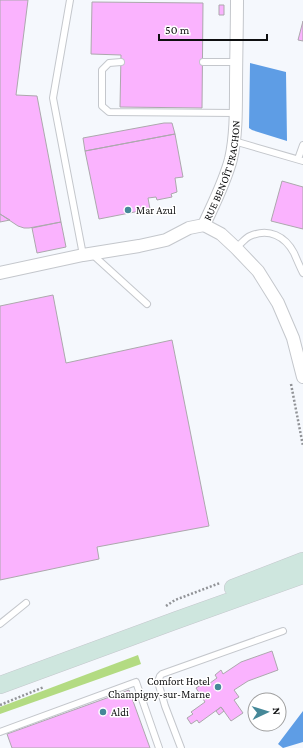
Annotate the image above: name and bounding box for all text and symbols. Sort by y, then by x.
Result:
scale bar [159,16,267,42]
text: 50 m [165,23,190,37]
street label: RUE BENOÎT FRACHON [201,120,242,222]
place label: Mar Azul [136,204,176,216]
marker: Mar Azul [123,205,133,215]
place label: Comfort Hotel Champigny-sur-Marne [108,675,210,701]
marker: Comfort Hotel Champigny-sur-Marne [213,682,223,692]
north arrow [247,692,287,732]
place label: Aldi [111,706,129,718]
marker: Aldi [98,707,108,717]
text: N [271,707,283,716]

